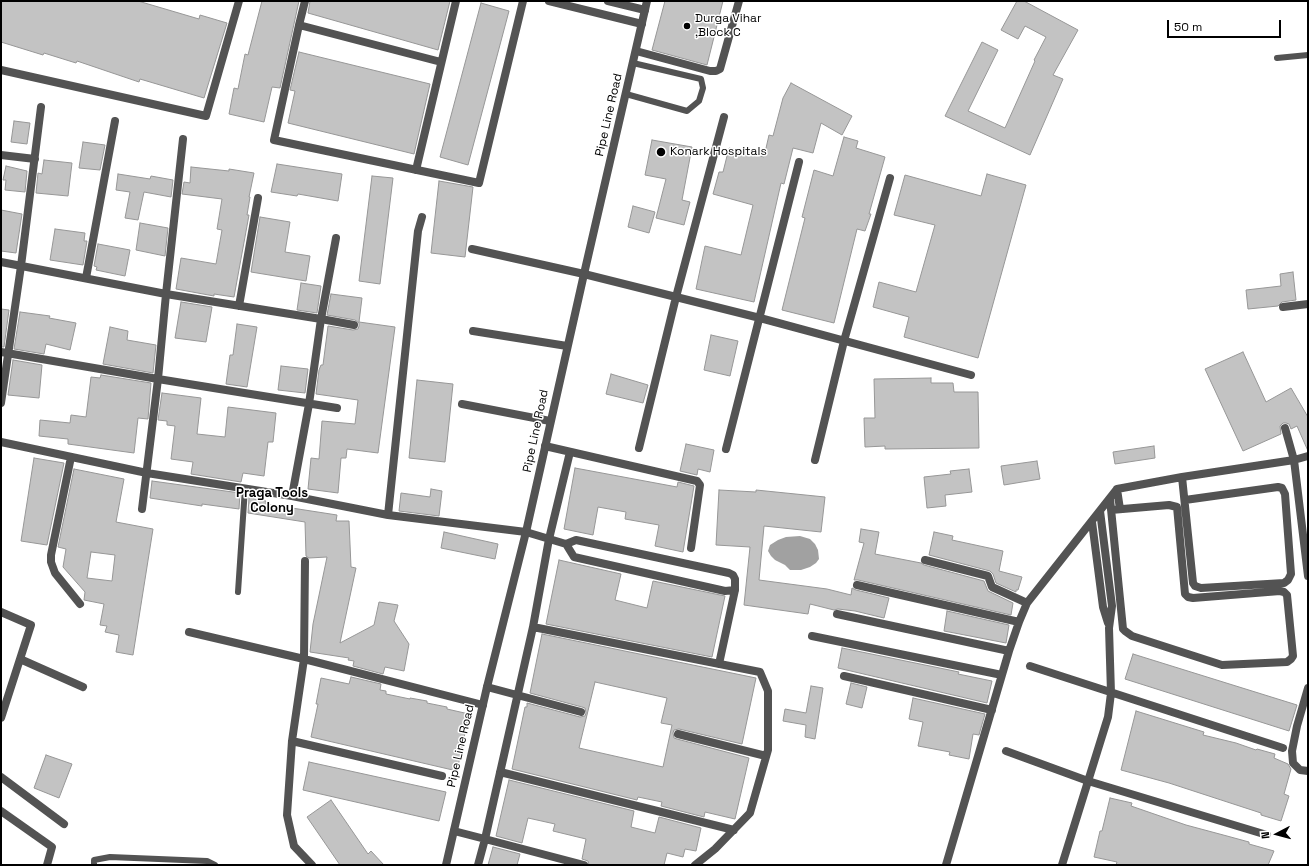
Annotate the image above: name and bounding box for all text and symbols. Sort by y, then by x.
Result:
place label: Durga Vihar ,Block C [695,12,761,40]
scale bar [1169,12,1283,38]
text: 50 m [1174,19,1202,35]
marker: Durga Vihar ,Block C [682,21,692,31]
street label: Pipe Line Road [592,72,626,158]
place label: Konark Hospitals [670,145,767,159]
marker: Konark Hospitals [655,146,667,158]
street label: Pipe Line Road [520,388,552,474]
district label: Praga Tools Colony [236,485,308,516]
street label: Pipe Line Road [444,703,478,789]
north arrow [1257,814,1297,854]
text: N [1258,831,1272,840]

